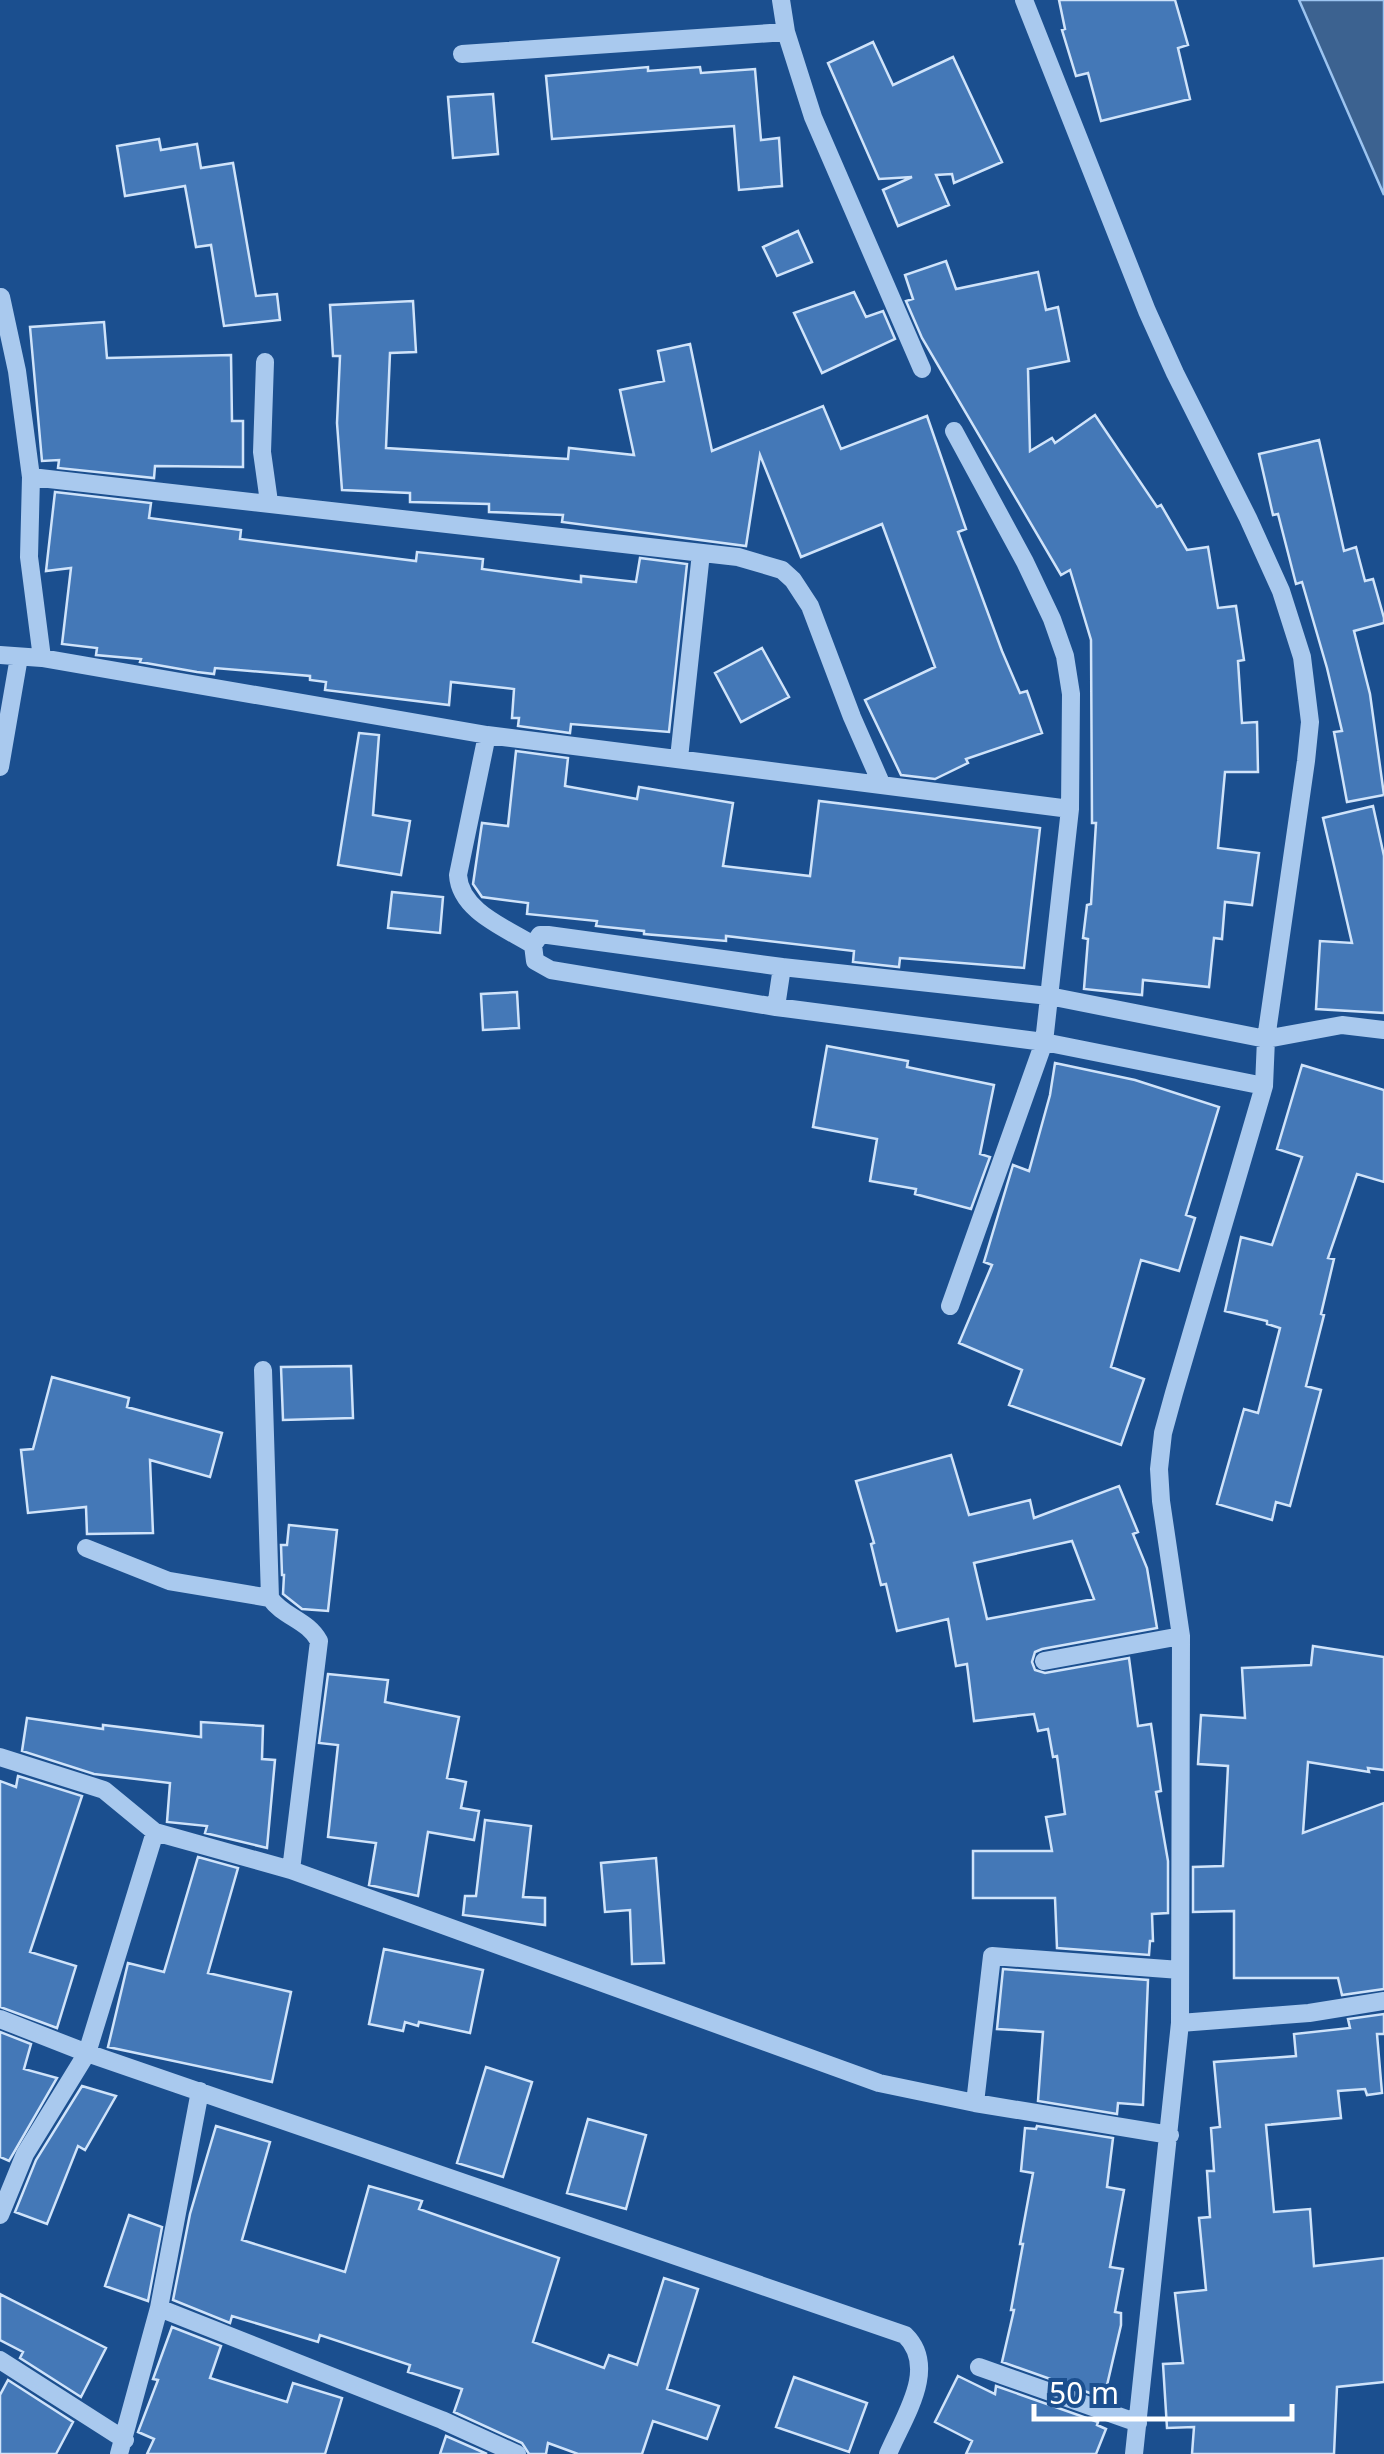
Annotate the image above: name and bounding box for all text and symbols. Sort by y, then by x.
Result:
scale bar [1034,2359,1292,2421]
text: 50 m [1049,2372,1119,2413]

